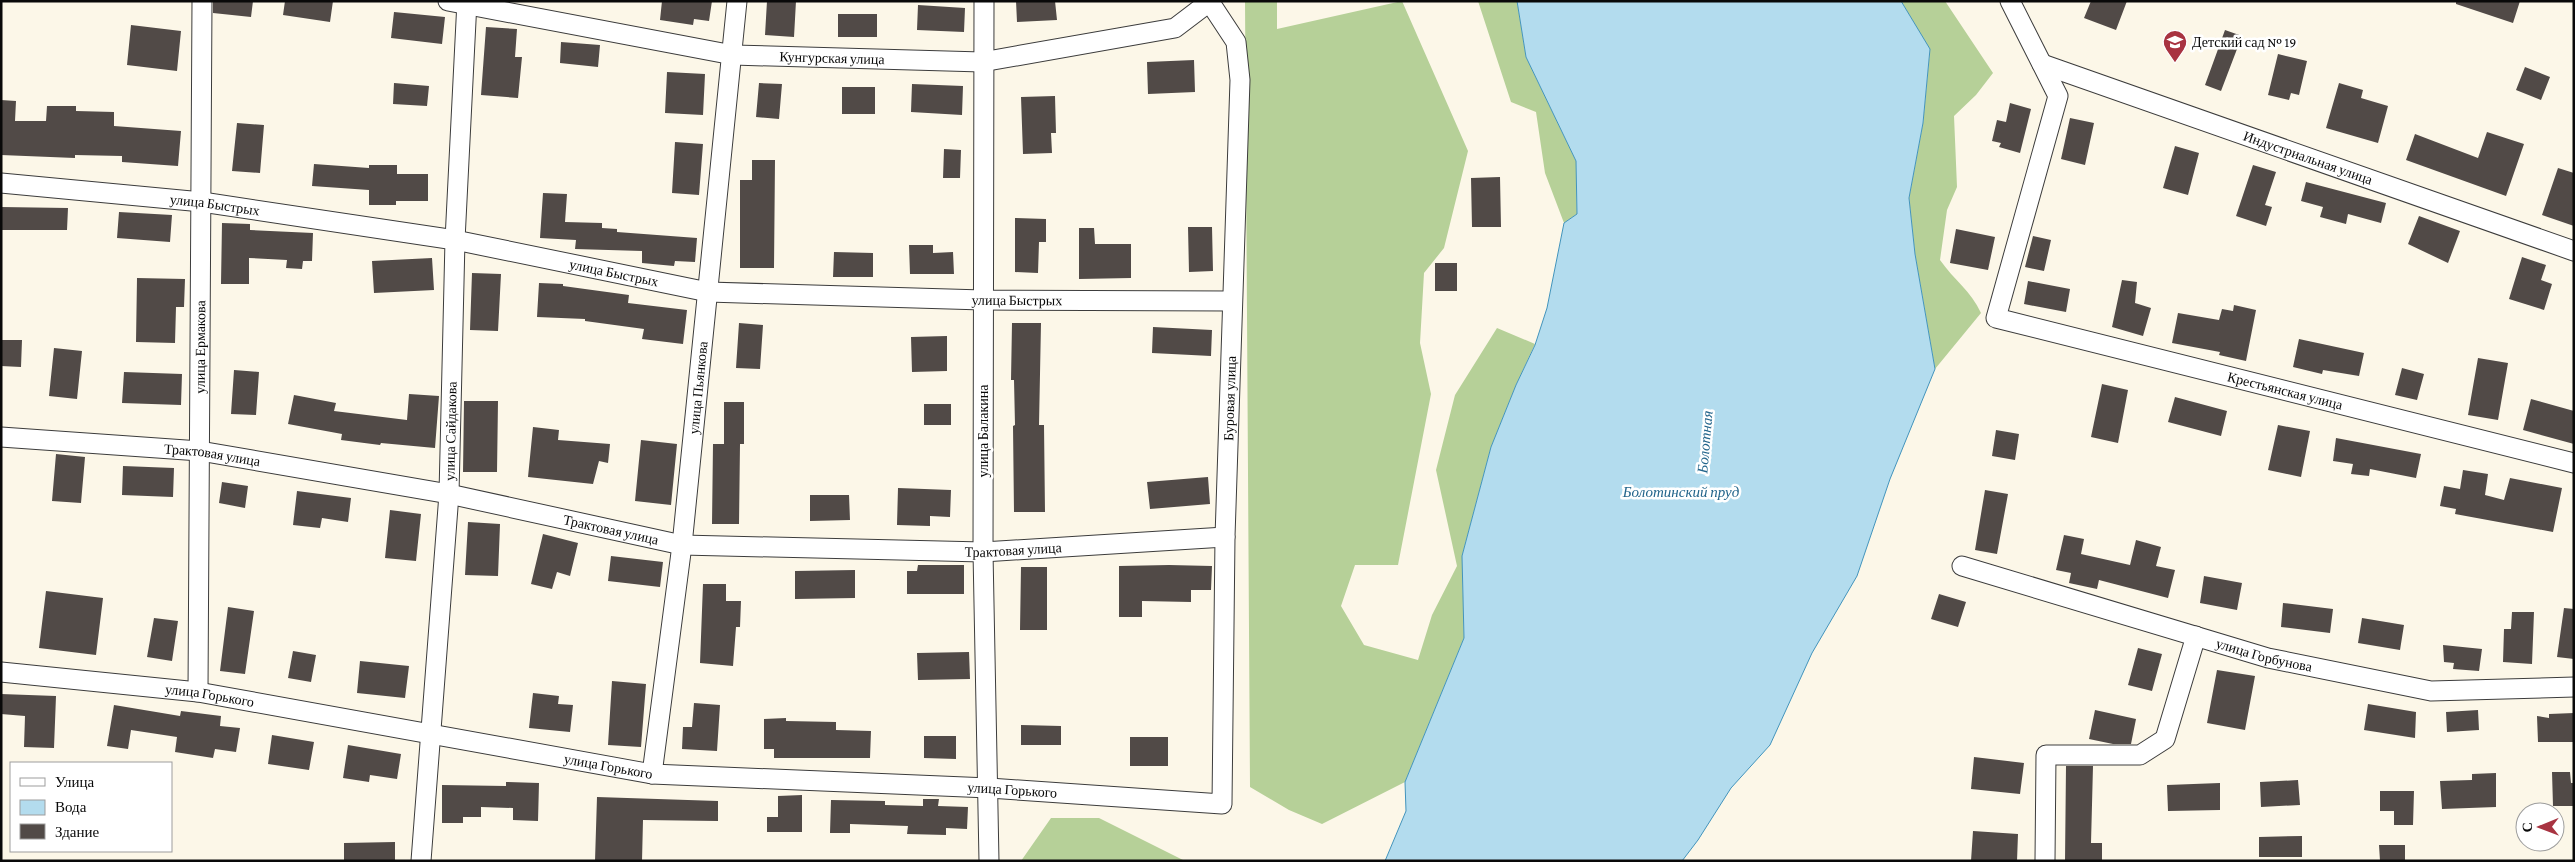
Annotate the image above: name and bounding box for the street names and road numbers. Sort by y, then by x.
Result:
street label: Кунгурская улица [779,48,886,67]
street label: Индустриальная улица [2241,127,2376,188]
street label: улица Быстрых [169,191,261,219]
street label: улица Быстрых [568,256,660,290]
street label: улица Быстрых [971,292,1062,308]
street label: улица Ермакова [192,300,208,394]
street label: улица Пьянкова [685,340,711,435]
street label: Буровая улица [1220,355,1239,441]
street label: Крестьянская улица [2226,368,2345,413]
street label: улица Сайдакова [441,380,460,481]
street label: улица Балакина [975,384,991,477]
street label: Трактовая улица [163,440,262,469]
street label: Трактовая улица [562,511,661,548]
street label: Трактовая улица [964,539,1063,560]
street label: улица Горбунова [2214,635,2314,675]
street label: улица Горького [164,681,256,710]
street label: улица Горького [563,750,654,782]
street label: улица Горького [967,779,1058,801]

